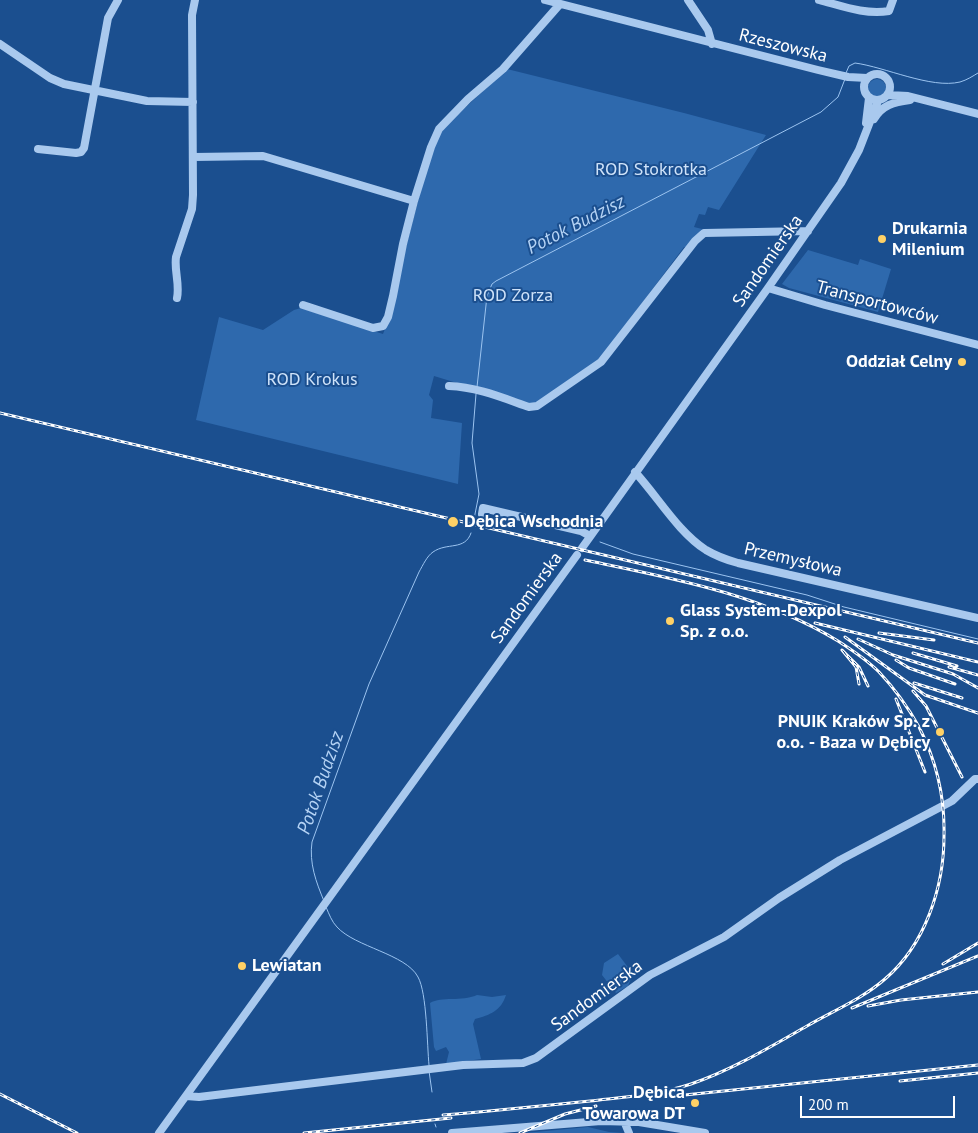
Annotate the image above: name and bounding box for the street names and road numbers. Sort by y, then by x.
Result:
street label: Rzeszowska [737,25,829,67]
street label: Sandomierska [728,211,808,311]
street label: Transportowców [814,276,940,330]
street label: Przemysłowa [742,538,844,582]
street label: Sandomierska [487,548,567,648]
street label: Sandomierska [547,956,647,1036]

